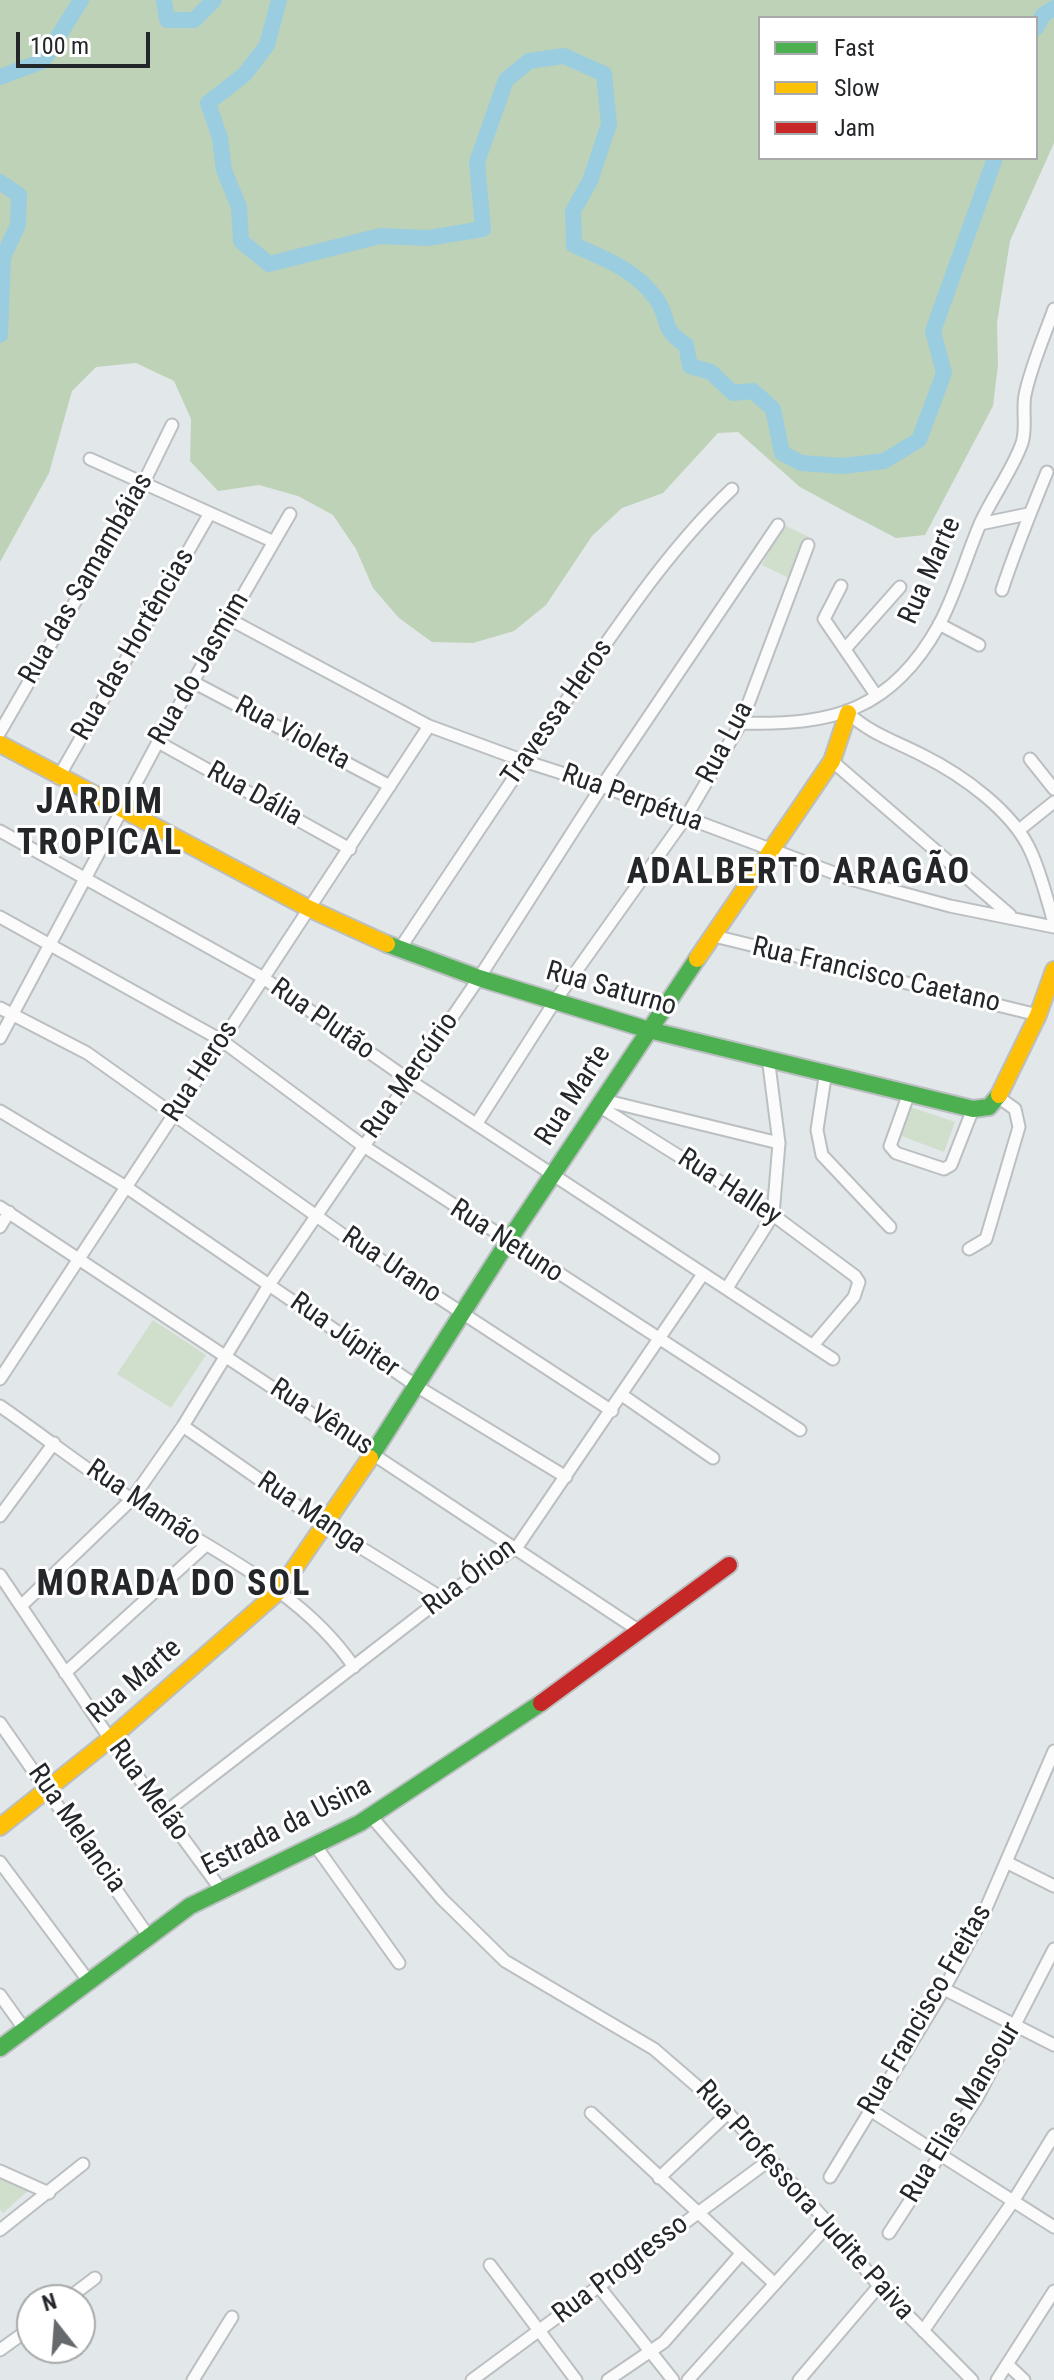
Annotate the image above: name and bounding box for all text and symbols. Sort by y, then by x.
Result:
scale bar [20,16,154,66]
legend [758,16,1038,160]
text: 100 m [30,32,89,60]
text: Fast [834,34,875,62]
text: Slow [834,74,880,102]
text: Jam [834,114,875,142]
street label: Rua das Samambáias [13,468,161,690]
street label: Rua Marte [893,512,969,630]
street label: Rua das Hortências [65,543,203,747]
street label: Rua do Jasmim [143,587,257,751]
street label: Travessa Heros [495,633,621,793]
street label: Rua Violeta [229,690,355,778]
street label: Rua Lua [691,696,761,790]
street label: Rua Dália [200,755,308,835]
street label: Rua Perpétua [557,758,707,840]
district label: JARDIM TROPICAL [17,782,183,867]
district label: ADALBERTO ARAGÃO [627,852,971,896]
street label: Rua Francisco Caetano [749,931,1003,1021]
street label: Rua Saturno [542,955,680,1025]
street label: Rua Plutão [263,972,381,1068]
street label: Rua Mercúrio [355,1006,467,1146]
street label: Rua Heros [156,1015,246,1129]
street label: Rua Marte [529,1039,619,1153]
street label: Rua Halley [671,1142,787,1234]
street label: Rua Netuno [443,1193,569,1291]
street label: Rua Urano [335,1220,447,1312]
street label: Rua Júpiter [283,1286,405,1386]
street label: Rua Vênus [263,1372,379,1464]
street label: Rua Mamão [79,1453,207,1555]
street label: Rua Manga [250,1466,372,1562]
street label: Rua Órion [417,1532,523,1624]
district label: MORADA DO SOL [37,1564,311,1608]
street label: Rua Marte [81,1632,189,1732]
street label: Rua Melão [100,1734,196,1848]
street label: Rua Melancia [20,1758,132,1900]
street label: Estrada da Usina [197,1770,377,1884]
street label: Rua Francisco Freitas [852,1899,1000,2121]
street label: Rua Elias Mansour [895,2017,1029,2209]
street label: Rua Professora Judite Paiva [688,2074,920,2328]
street label: Rua Progresso [547,2208,695,2332]
north arrow [16,2284,96,2364]
text: N [39,2289,60,2316]

